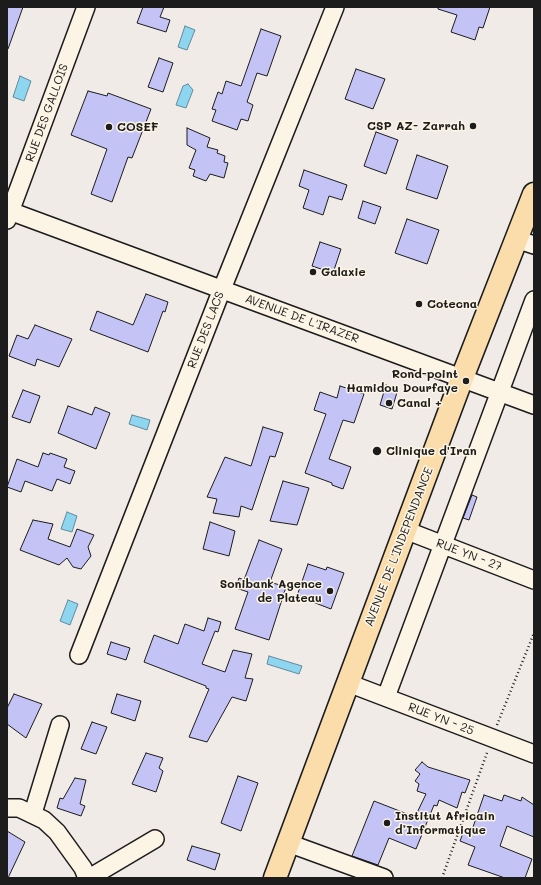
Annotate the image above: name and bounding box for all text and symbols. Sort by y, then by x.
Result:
street label: RUE DES GALLOIS [23,62,71,164]
place label: CSP AZ- Zarrah [367,119,465,133]
place label: COSEF [117,120,159,134]
marker: CSP AZ- Zarrah [468,121,478,131]
marker: COSEF [104,122,114,132]
place label: Galaxie [321,265,366,279]
marker: Galaxie [308,267,318,277]
street label: RUE DES LACS [185,289,227,371]
street label: AVENUE DE L'IRAZER [243,292,361,346]
place label: Cotecna [427,297,477,311]
marker: Cotecna [414,299,424,309]
place label: Rond-point Hamidou Dourfaye [346,367,458,395]
marker: Rond-point Hamidou Dourfaye [461,376,471,386]
place label: Canal + [397,396,442,410]
marker: Canal + [384,398,394,408]
place label: Clinique d'Iran [386,444,477,458]
marker: Clinique d'Iran [371,445,383,457]
street label: AVENUE DE L'INDEPENDANCE [362,465,436,629]
street label: RUE YN - 27 [434,536,504,574]
place label: Sonibank Agence de Plateau [220,577,322,605]
marker: Sonibank Agence de Plateau [325,586,335,596]
street label: RUE YN - 25 [406,700,476,738]
place label: Institut Africain d’Informatique [395,809,495,837]
marker: Institut Africain d’Informatique [382,818,392,828]

